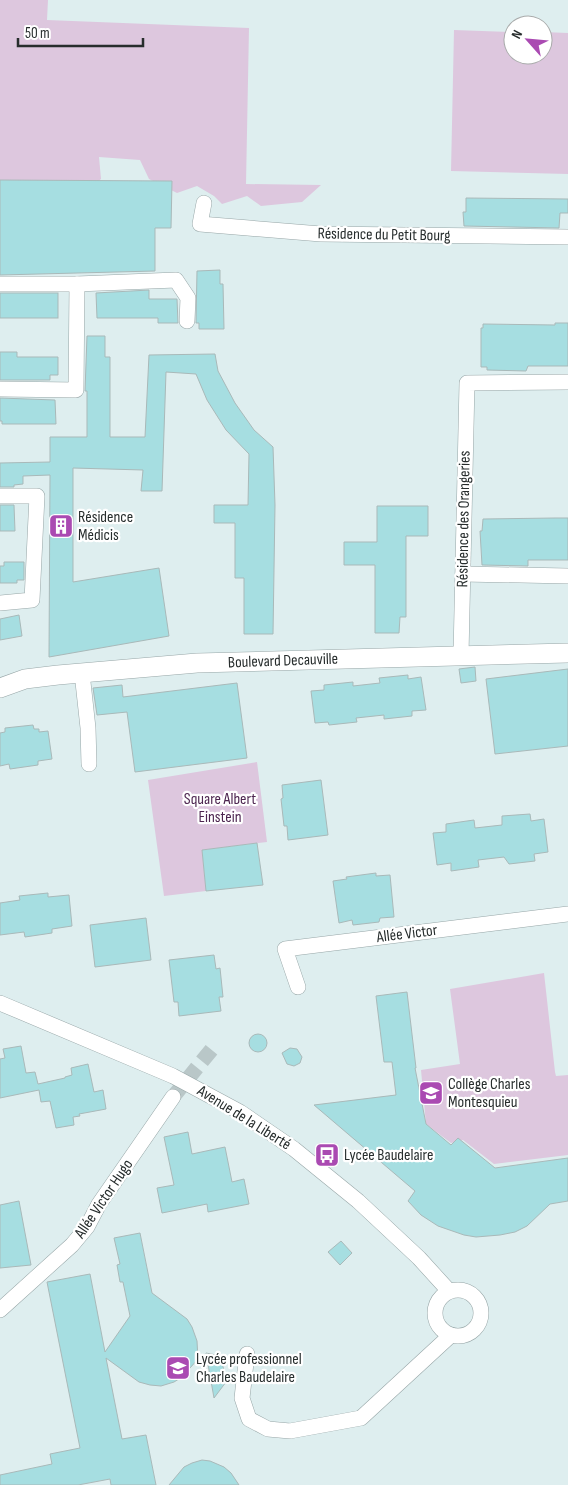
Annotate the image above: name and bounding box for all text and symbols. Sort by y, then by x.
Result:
scale bar [18,15,142,47]
north arrow [503,15,553,65]
text: 50 m [25,24,50,43]
text: N [508,27,526,42]
street label: Résidence du Petit Bourg [317,224,451,246]
street label: Résidence des Orangeries [453,450,475,588]
place label: Résidence Médicis [78,508,133,545]
building icon: Résidence Médicis [48,513,74,539]
street label: Boulevard Decauville [228,650,338,672]
park label: Square Albert Einstein [184,790,256,827]
street label: Allée Victor [375,921,439,947]
place label: Collège Charles Montesquieu [448,1075,531,1112]
school or university icon: Collège Charles Montesquieu [418,1080,444,1106]
street label: Avenue de la Liberté [193,1081,294,1154]
bus stop icon: Lycée Baudelaire [314,1142,340,1168]
place label: Lycée Baudelaire [344,1146,433,1165]
street label: Allée Victor Hugo [70,1156,137,1243]
place label: Lycée professionnel Charles Baudelaire [196,1350,302,1387]
school or university icon: Lycée professionnel Charles Baudelaire [165,1355,191,1381]

